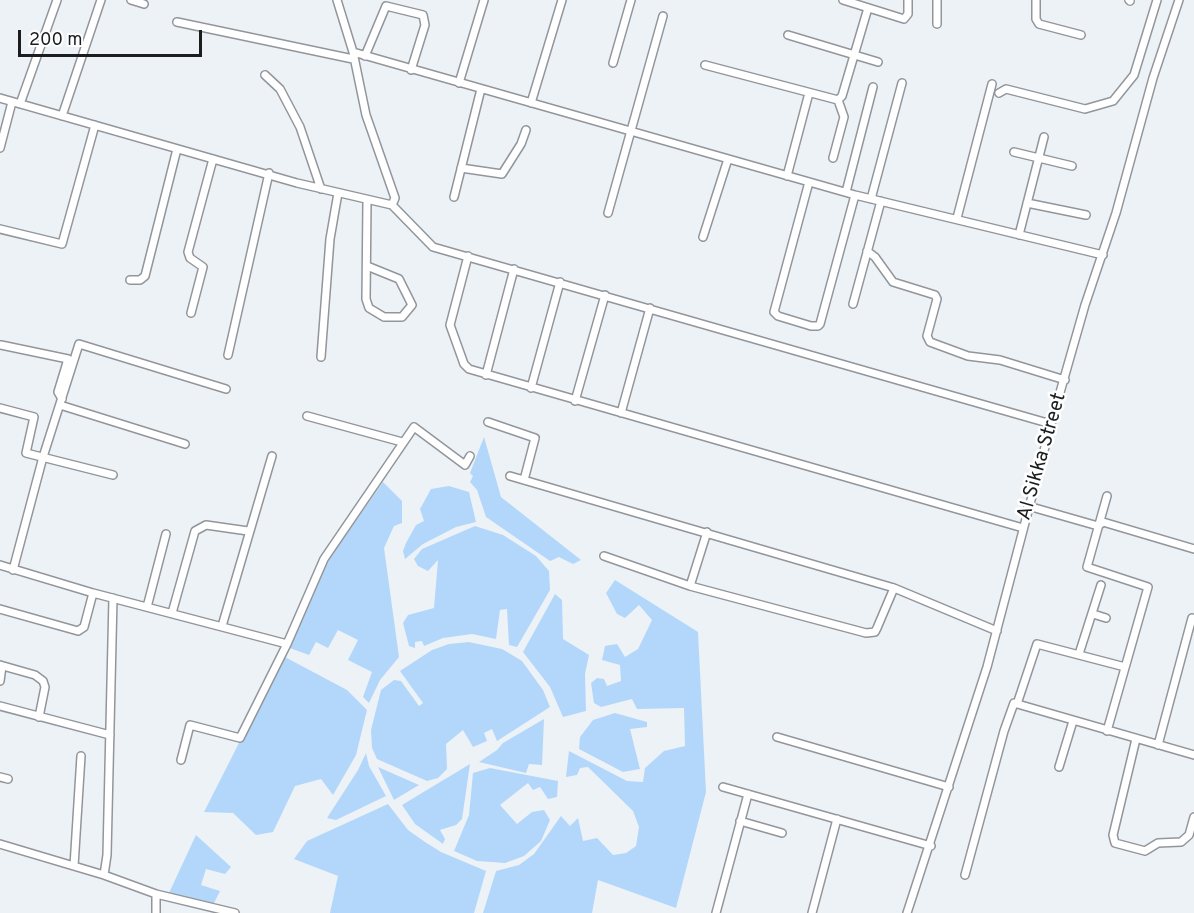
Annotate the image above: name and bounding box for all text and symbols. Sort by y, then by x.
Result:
scale bar [21,18,206,56]
text: 200 m [29,29,82,52]
street label: Al Sikka Street [1013,390,1073,524]

